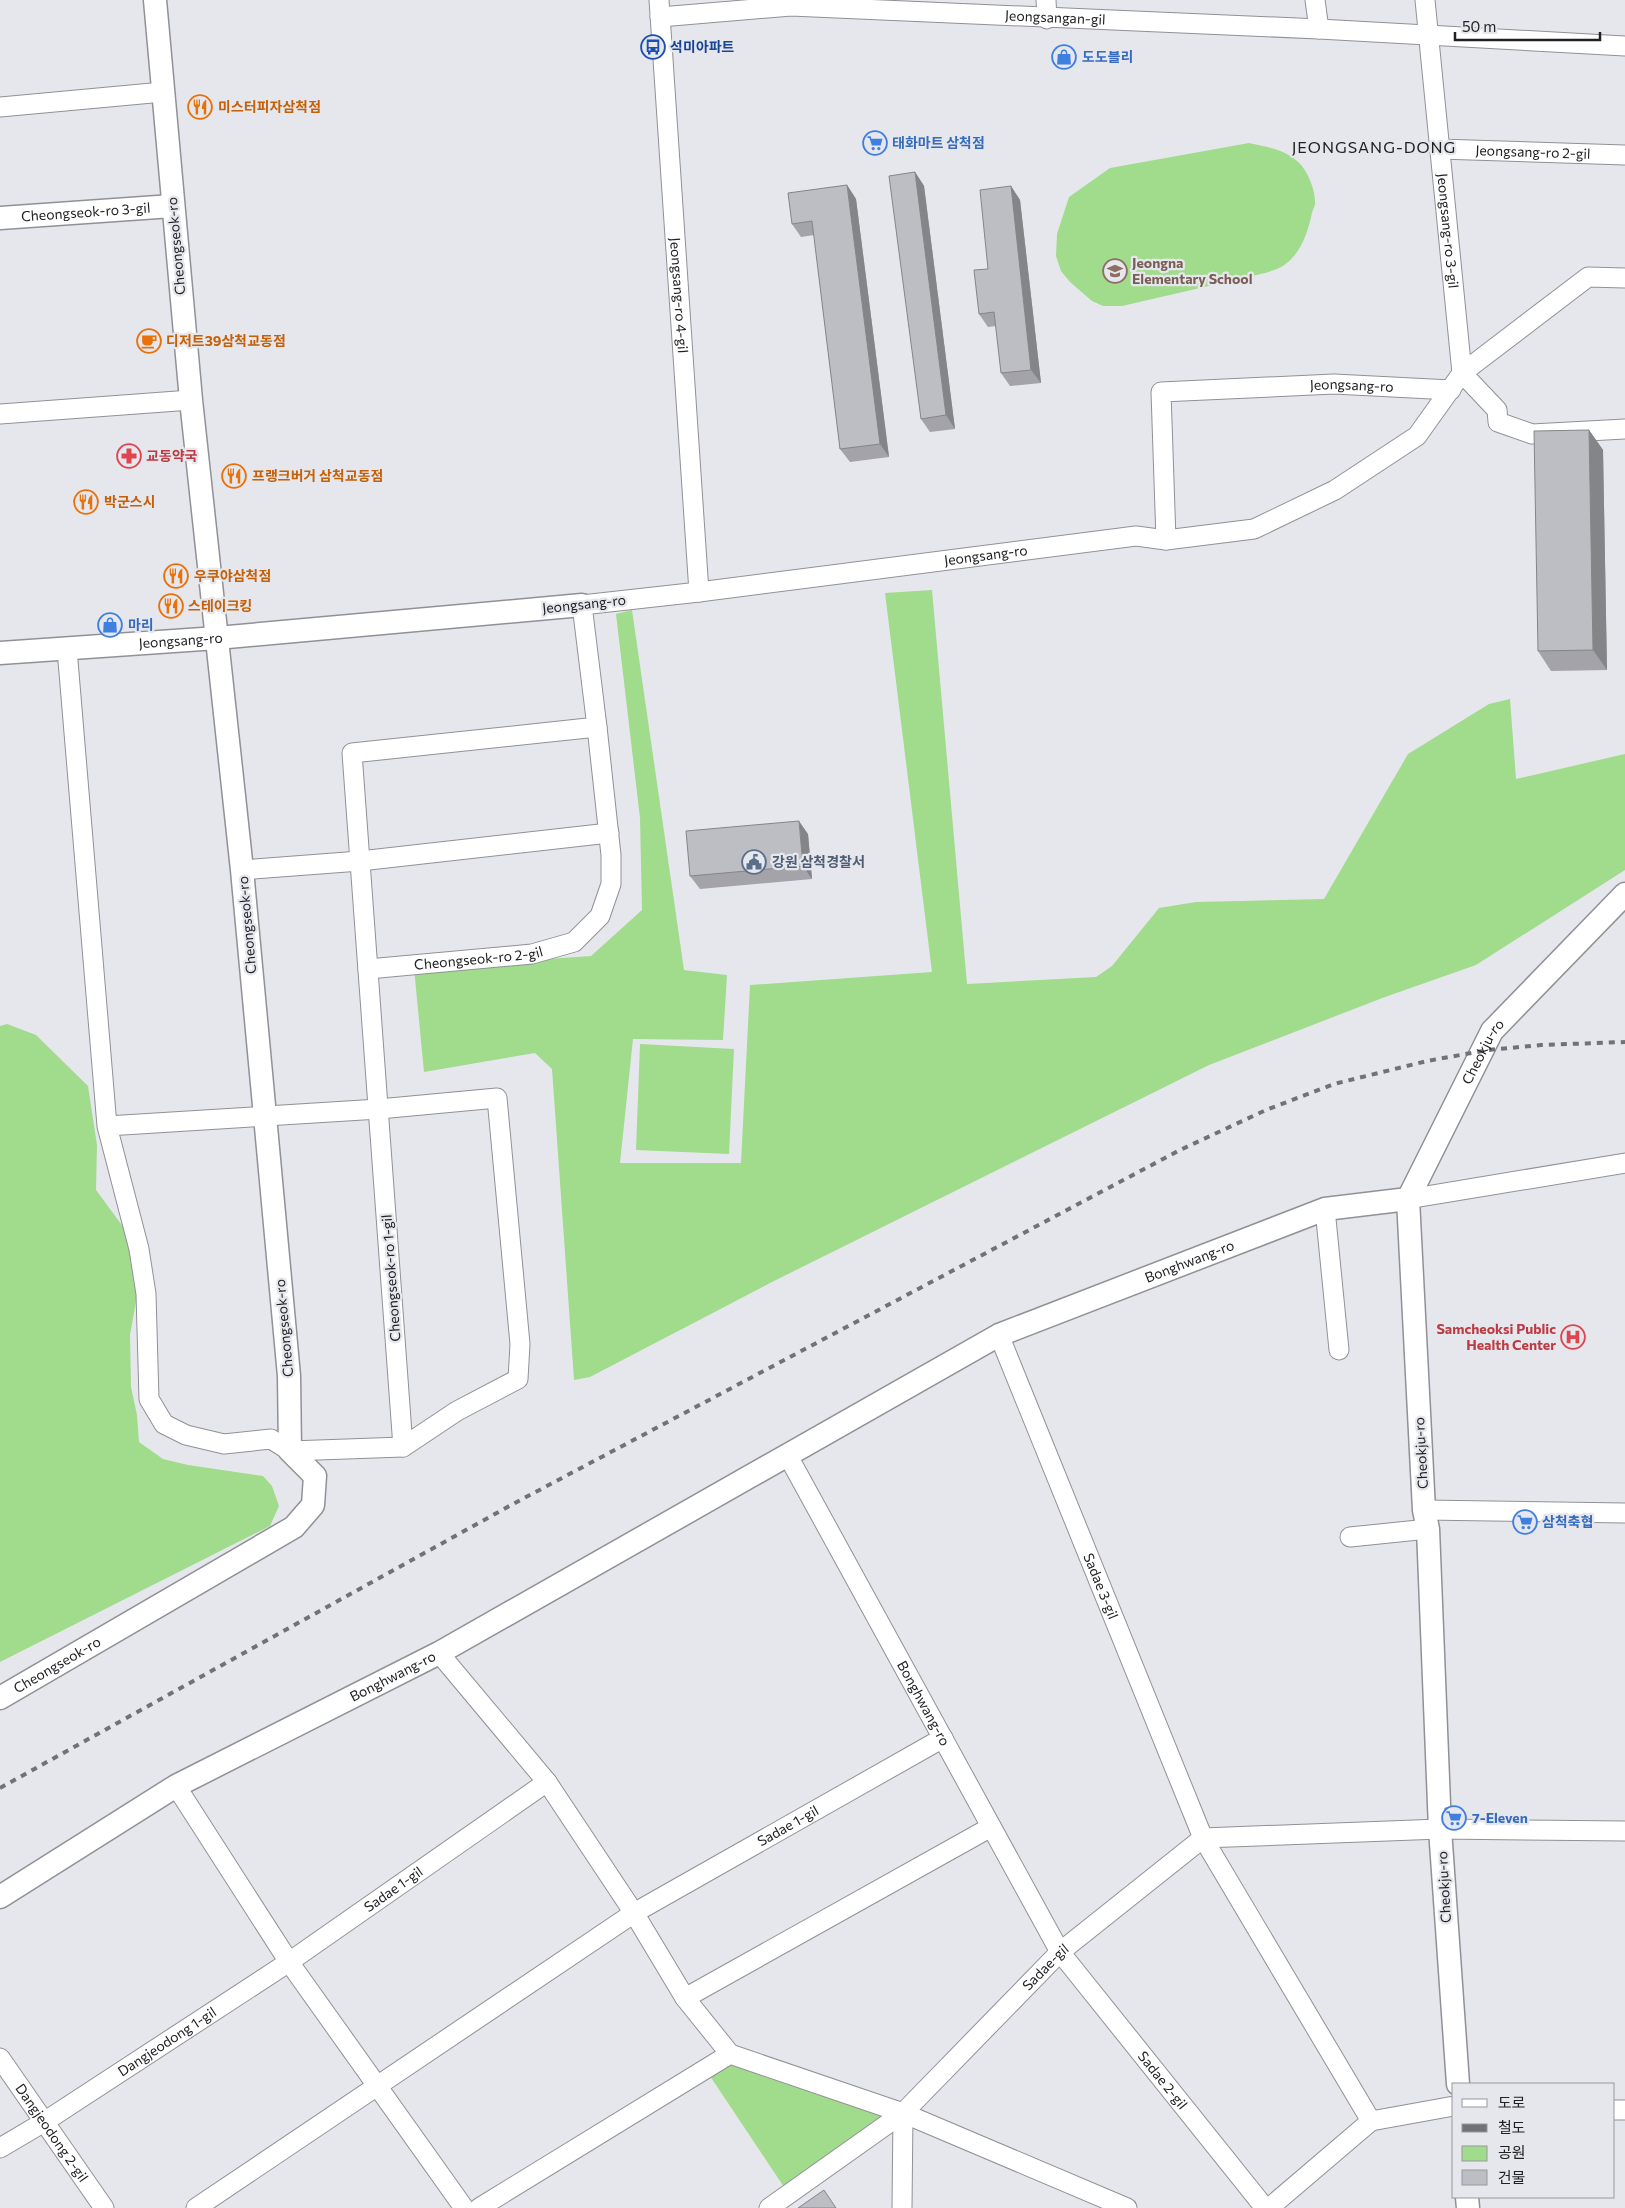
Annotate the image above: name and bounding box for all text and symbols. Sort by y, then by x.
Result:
street label: Jeongsangan-gil [1005,6,1106,28]
scale bar [1455,10,1600,42]
text: 50 m [1462,17,1496,35]
bus stop icon: 석미아파트 [640,34,666,60]
place label: 석미아파트 [670,38,735,55]
shop icon: 도도블리 [1051,44,1077,70]
place label: 도도블리 [1082,48,1134,65]
restaurant icon: 미스터피자삼척점 [187,94,213,120]
place label: 미스터피자삼척점 [218,98,321,115]
supermarket icon: 태화마트 삼척점 [862,130,888,156]
place label: 태화마트 삼척점 [892,134,985,151]
district label: JEONGSANG-DONG [1292,137,1456,156]
street label: Jeongsang-ro 2-gil [1475,141,1591,162]
street label: Jeongsang-ro 3-gil [1434,172,1463,289]
street label: Cheongseok-ro [163,196,188,296]
street label: Cheongseok-ro 3-gil [21,199,151,225]
street label: Jeongsang-ro 4-gil [667,237,692,354]
place label: Jeongna Elementary School [1132,254,1252,287]
school or university icon: Jeongna Elementary School [1102,258,1128,284]
cafe icon: 디저트39삼척교동점 [136,328,162,354]
place label: 디저트39삼척교동점 [166,332,286,349]
street label: Jeongsang-ro [1309,375,1394,395]
pharmacy icon: 교동약국 [116,443,142,469]
place label: 교동약국 [146,447,198,464]
restaurant icon: 프랭크버거 삼척교동점 [221,463,247,489]
place label: 프랭크버거 삼척교동점 [252,467,383,484]
restaurant icon: 박군스시 [73,489,99,515]
place label: 박군스시 [104,493,156,510]
street label: Jeongsang-ro [943,541,1029,569]
restaurant icon: 우쿠야삼척점 [163,563,189,589]
place label: 우쿠야삼척점 [194,567,271,584]
street label: Jeongsang-ro [541,591,627,616]
restaurant icon: 스테이크킹 [158,593,184,619]
place label: 스테이크킹 [188,597,252,614]
shop icon: 마리 [97,612,123,638]
place label: 마리 [128,616,154,633]
street label: Jeongsang-ro [138,629,223,651]
public building icon: 강원 삼척경찰서 [741,849,767,875]
place label: 강원 삼척경찰서 [772,853,865,870]
street label: Cheongseok-ro [234,875,259,975]
street label: Cheongseok-ro 2-gil [413,942,545,973]
street label: Cheokju-ro [1458,1015,1507,1087]
street label: Cheongseok-ro 1-gil [378,1214,403,1342]
street label: Bonghwang-ro [1142,1236,1236,1286]
street label: Cheongseok-ro [271,1278,296,1378]
place label: Samcheoksi Public Health Center [1436,1320,1556,1353]
hospital icon: Samcheoksi Public Health Center [1560,1324,1586,1350]
street label: Cheokju-ro [1410,1417,1431,1489]
supermarket icon: 삼척축협 [1512,1509,1538,1535]
place label: 삼척축협 [1542,1513,1594,1530]
street label: Sadae 3-gil [1080,1550,1122,1621]
street label: Cheongseok-ro [10,1632,103,1696]
street label: Bonghwang-ro [347,1647,438,1705]
street label: Bonghwang-ro [894,1658,954,1748]
street label: Sadae 1-gil [754,1801,821,1849]
supermarket icon: 7-Eleven [1441,1805,1467,1831]
place label: 7-Eleven [1472,1809,1528,1826]
street label: Cheokju-ro [1433,1851,1454,1923]
street label: Sadae 1-gil [360,1862,426,1915]
street label: Sadae-gil [1018,1940,1072,1994]
street label: Dangjeodong 1-gil [114,2003,219,2080]
street label: Sadae 2-gil [1135,2048,1191,2112]
street label: Dangjeodong 2-gil [12,2080,92,2185]
legend [1452,2083,1615,2198]
text: 도로 [1498,2093,1526,2111]
text: 철도 [1498,2118,1526,2136]
text: 공원 [1498,2143,1526,2161]
text: 건물 [1498,2168,1526,2186]

